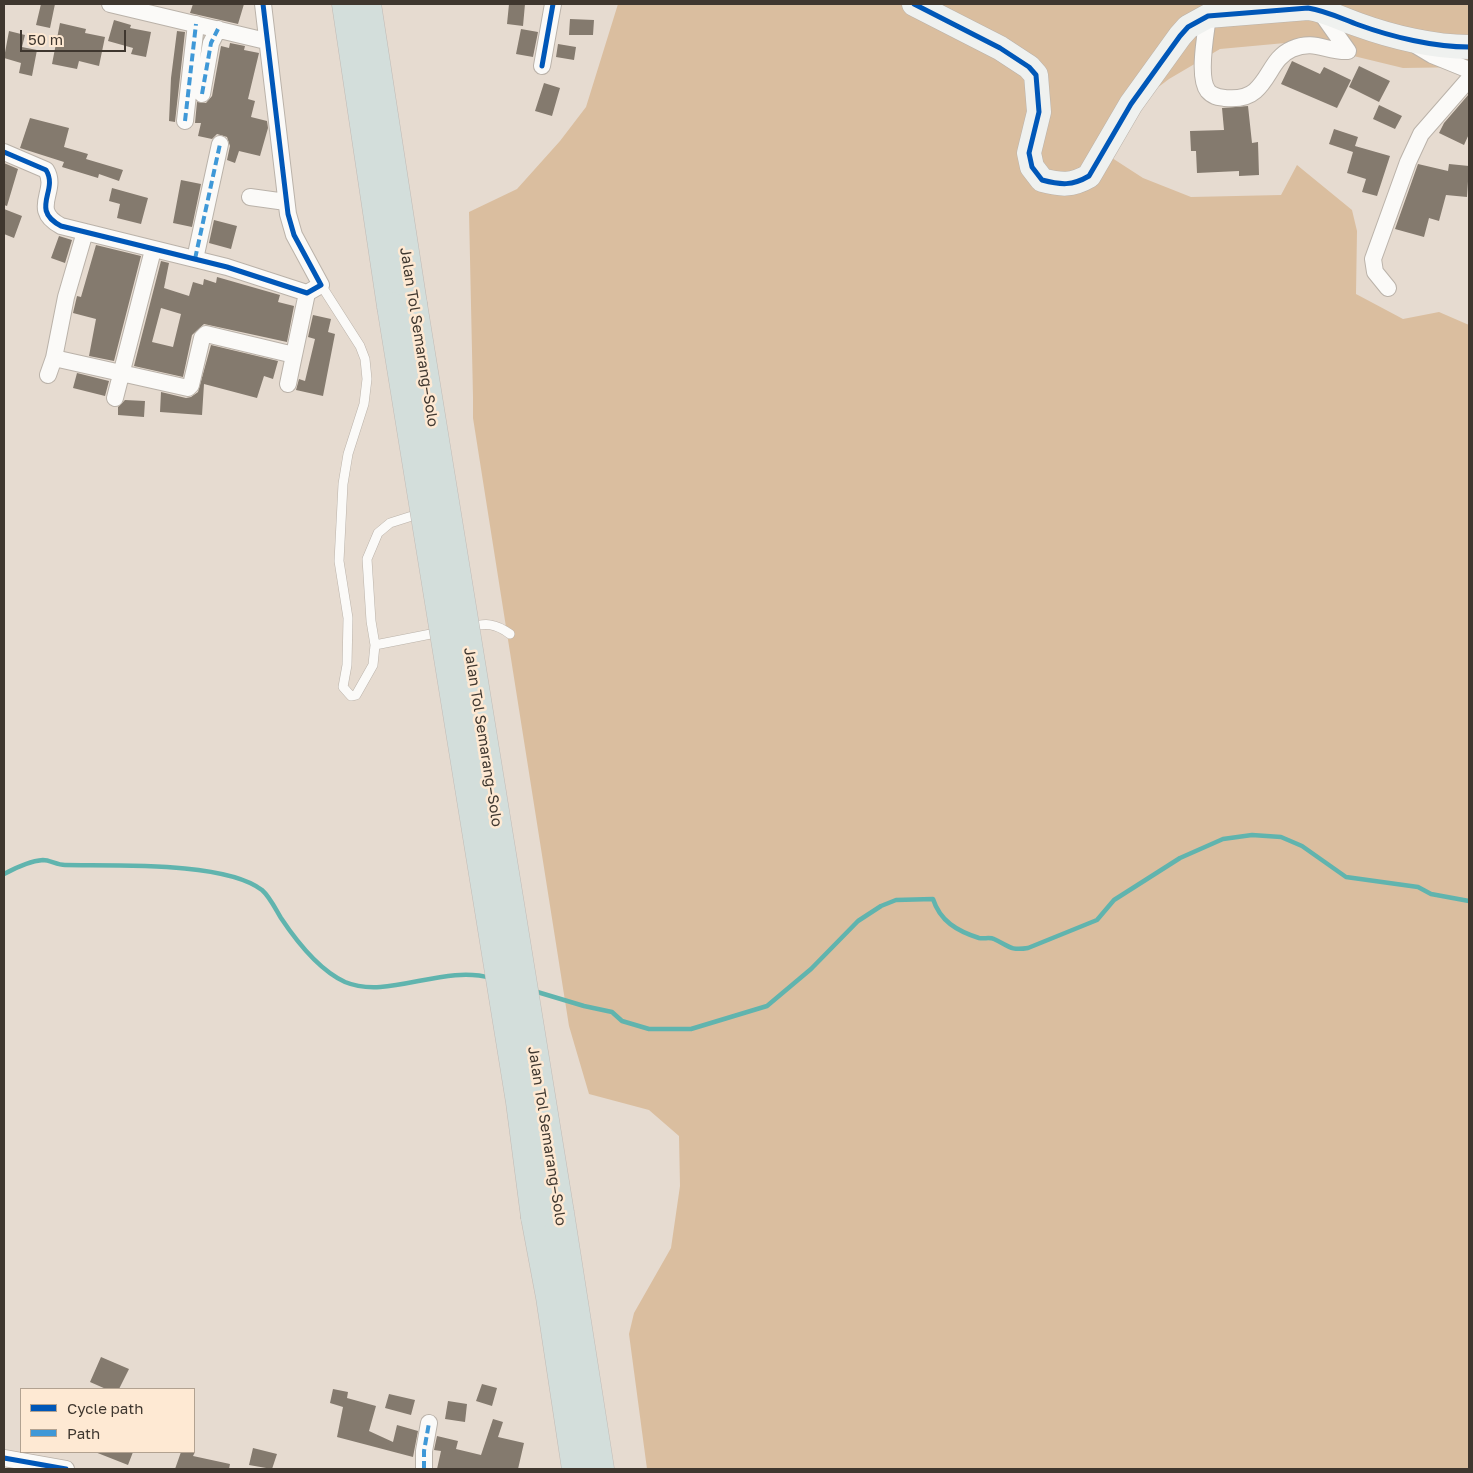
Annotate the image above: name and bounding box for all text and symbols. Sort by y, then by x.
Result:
scale bar [22,20,129,52]
text: 50 m [28,30,63,48]
street label: Jalan Tol Semarang–Solo [396,246,442,428]
street label: Jalan Tol Semarang–Solo [460,646,506,828]
street label: Jalan Tol Semarang–Solo [524,1045,570,1227]
legend [20,1388,195,1453]
text: Cycle path [67,1399,143,1417]
text: Path [67,1424,100,1442]

